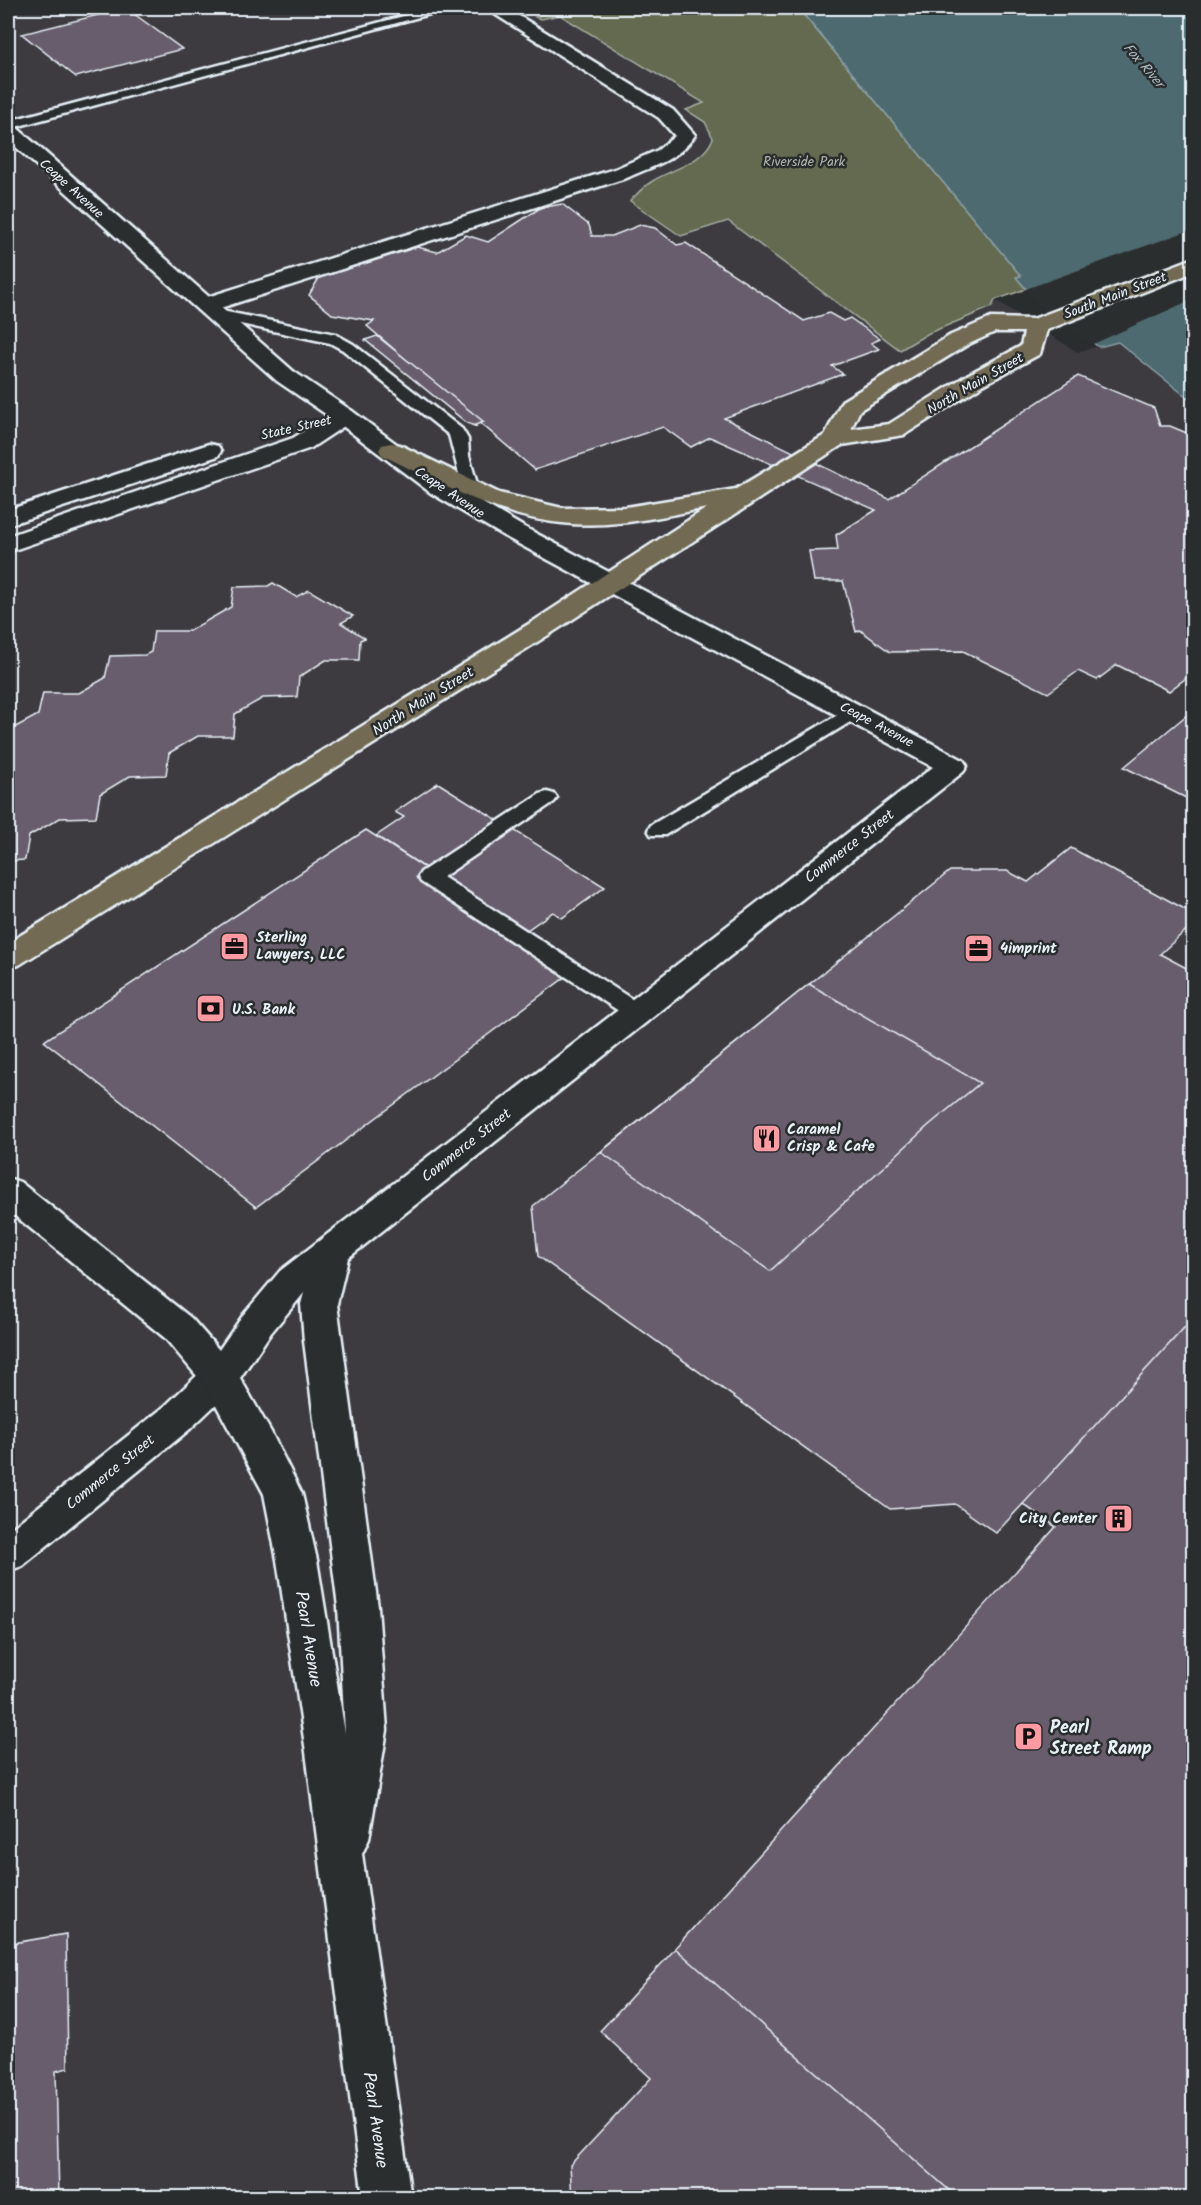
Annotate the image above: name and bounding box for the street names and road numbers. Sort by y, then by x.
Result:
street label: Ceape Avenue [34,153,109,225]
street label: South Main Street [1061,266,1171,326]
street label: North Main Street [923,347,1028,421]
street label: State Street [259,409,334,447]
street label: Ceape Avenue [410,461,490,525]
street label: North Main Street [368,661,479,743]
street label: Ceape Avenue [836,696,918,754]
street label: Commerce Street [799,804,900,890]
street label: Commerce Street [416,1103,517,1189]
street label: Commerce Street [61,1429,161,1516]
street label: Pearl Avenue [286,1589,329,1689]
street label: Pearl Avenue [353,2070,396,2170]

